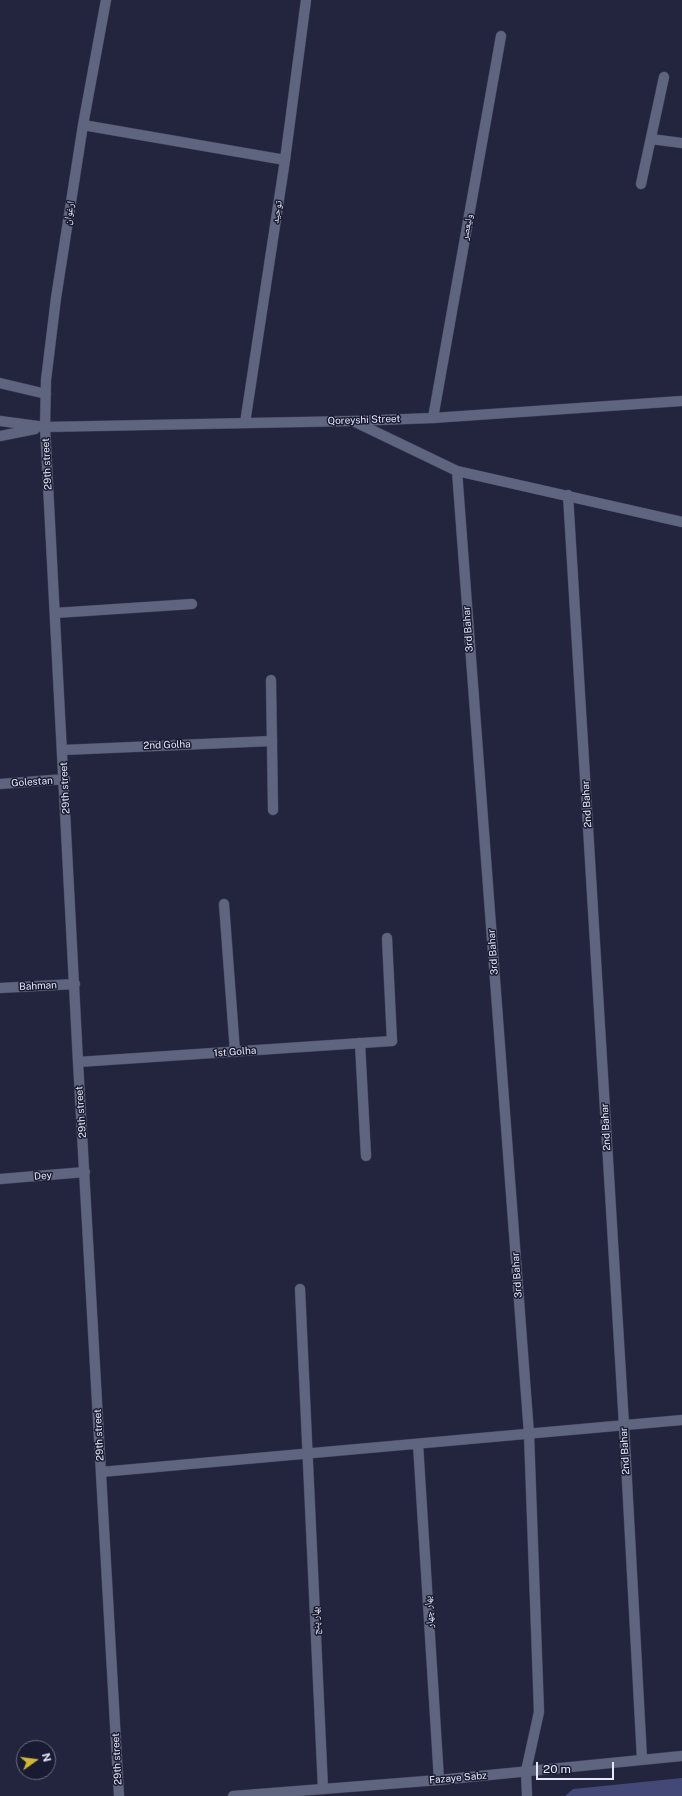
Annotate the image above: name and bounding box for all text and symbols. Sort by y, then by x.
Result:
street label: ارغوان [61,200,77,226]
street label: توحید [269,200,285,224]
street label: ولیعصر [459,213,475,241]
street label: Qoreyshi Street [327,413,401,427]
street label: 29th street [40,438,54,490]
street label: 3rd Bahar [460,606,476,652]
street label: 2nd Golha [143,738,191,752]
street label: 29th street [58,762,72,814]
street label: Golestan [11,775,53,789]
street label: 2nd Bahar [580,780,594,828]
street label: 3rd Bahar [485,929,501,975]
street label: Bahman [19,979,57,993]
street label: 1st Golha [213,1045,257,1059]
street label: 29th street [73,1086,89,1138]
street label: 2nd Bahar [599,1103,613,1151]
street label: Dey [34,1169,52,1183]
street label: 3rd Bahar [509,1252,525,1298]
street label: 29th street [92,1409,106,1461]
street label: 2nd Bahar [618,1427,632,1475]
street label: بهار چهار [422,1596,436,1628]
street label: بهار پنج [310,1607,322,1635]
street label: 29th street [110,1733,124,1785]
north arrow [16,1740,56,1780]
text: N [40,1752,54,1763]
scale bar [538,1754,616,1780]
text: 20 m [543,1762,571,1776]
street label: Fazaye Sabz [429,1770,487,1786]

